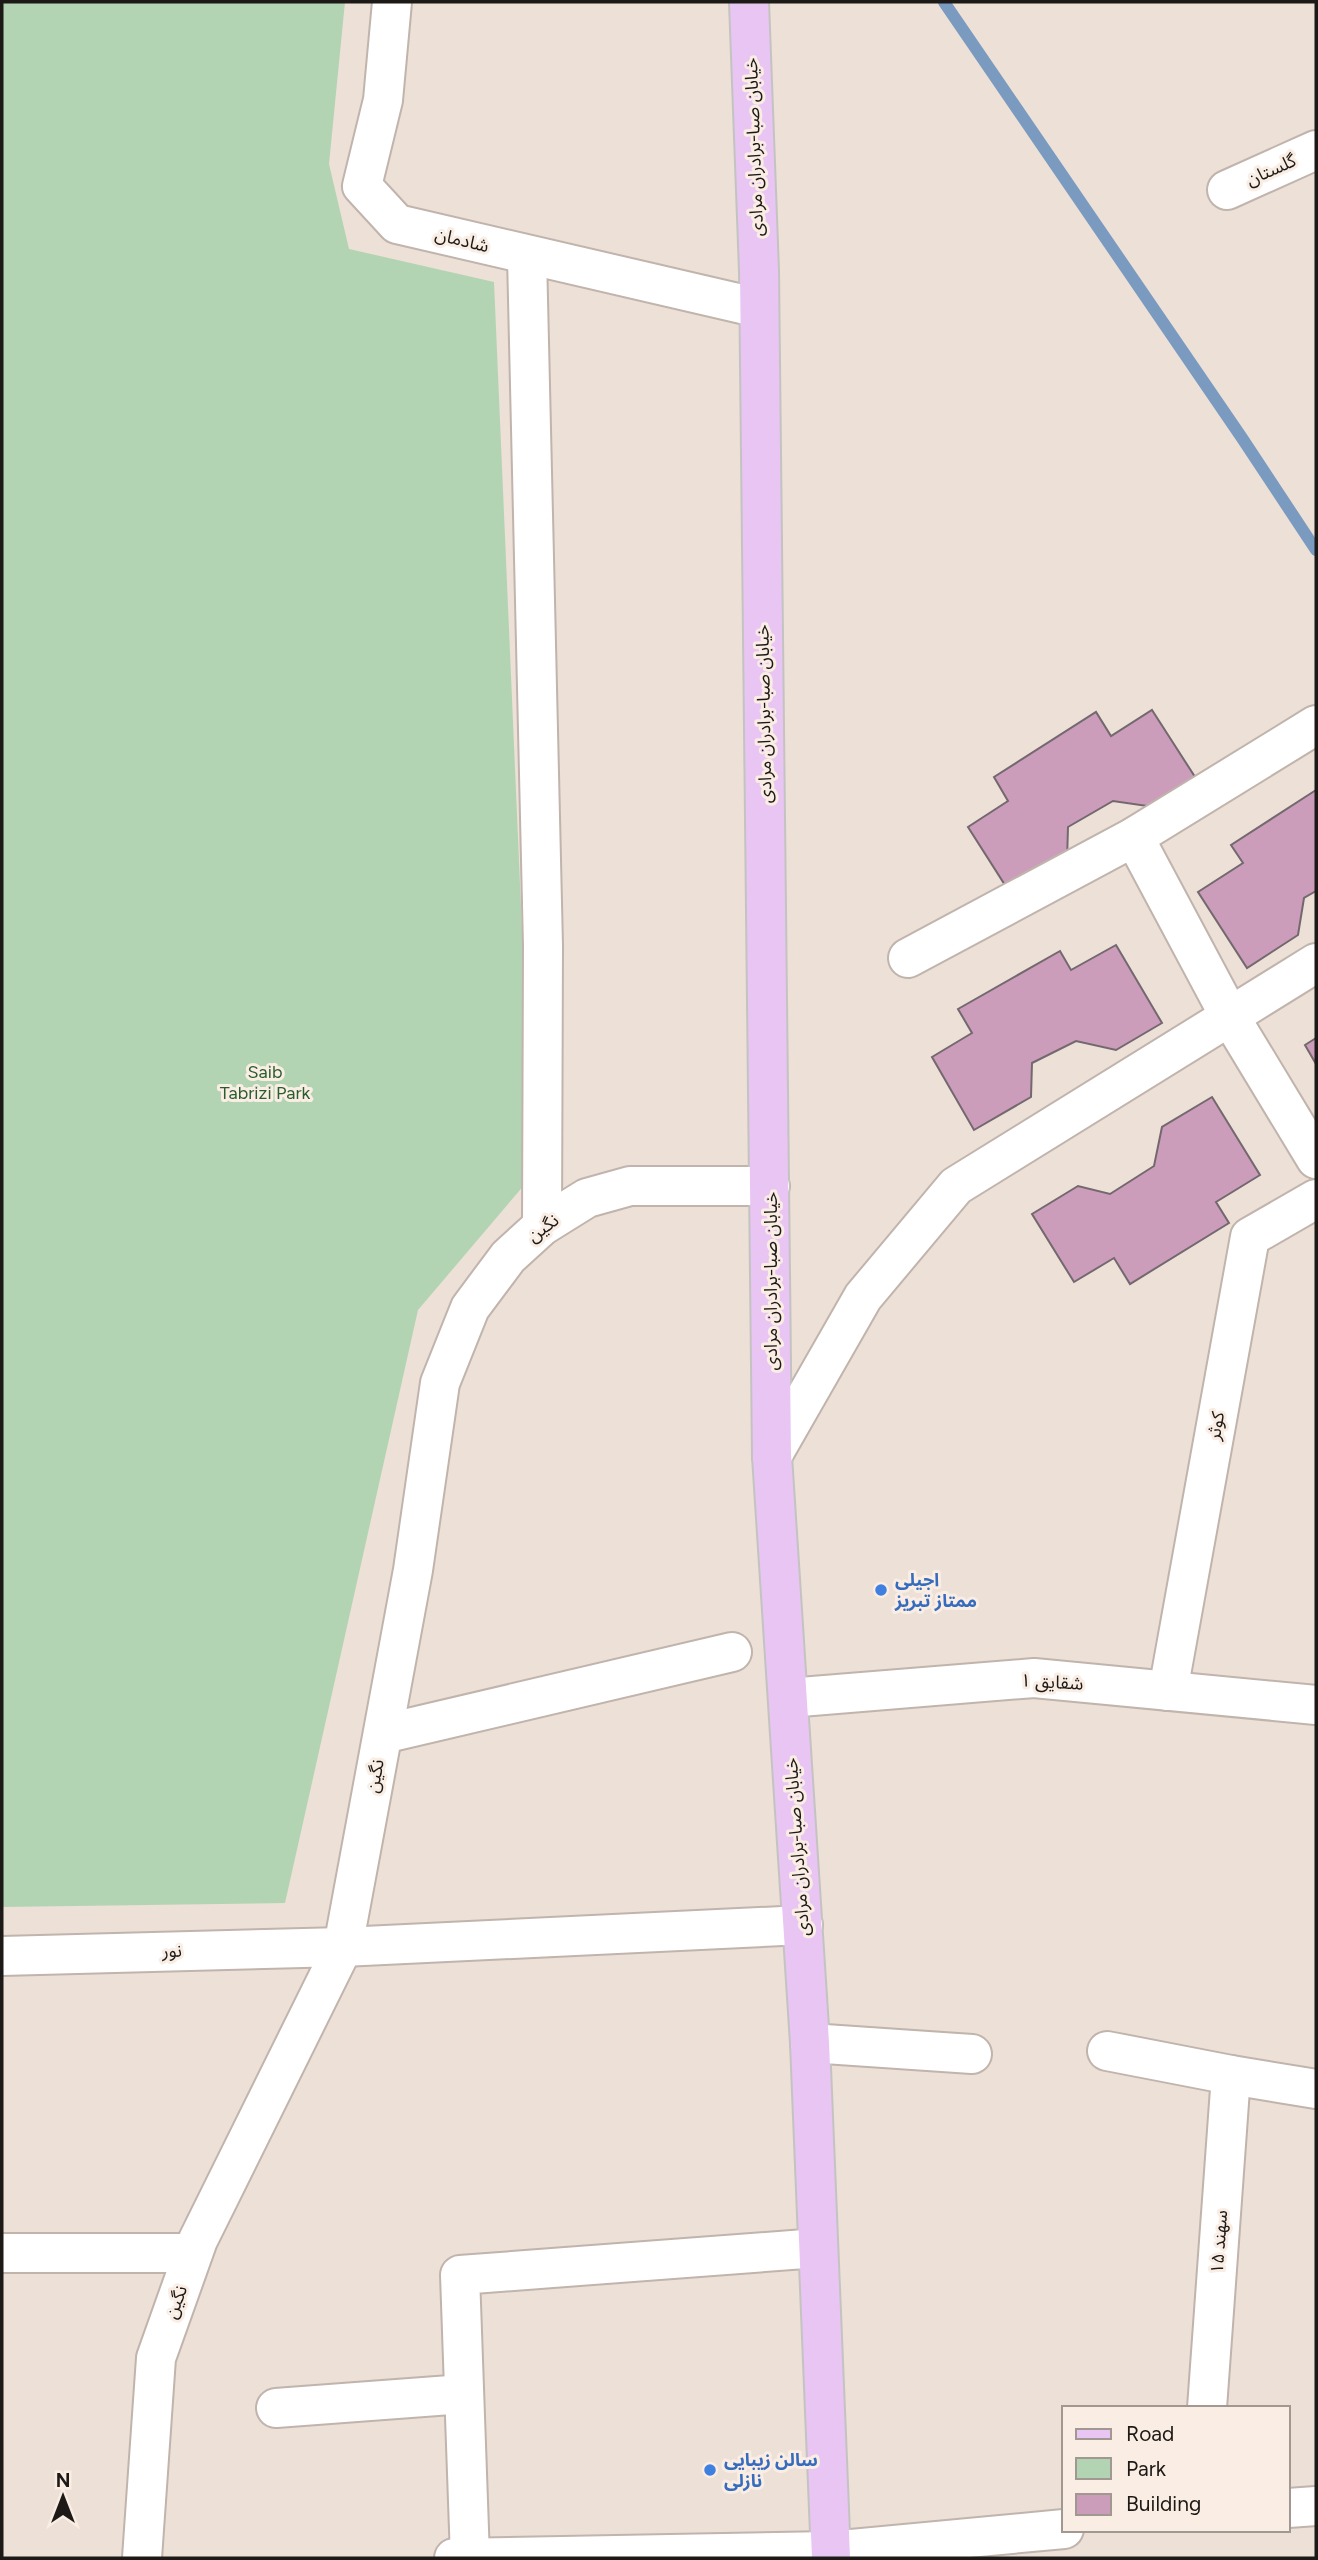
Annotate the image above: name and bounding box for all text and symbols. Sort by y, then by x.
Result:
street label: خیابان صبا-برادران مرادی [740,57,768,237]
street label: گلستان [1243,149,1300,191]
street label: شادمان [433,223,491,257]
street label: خیابان صبا-برادران مرادی [751,624,777,804]
park label: Saib Tabrizi Park [220,1061,311,1104]
street label: خیابان صبا-برادران مرادی [760,1192,782,1370]
street label: نگین [523,1209,563,1247]
street label: کوثر [1203,1410,1229,1443]
place label: اجیلی ممتاز تبریز [894,1569,977,1612]
marker: اجیلی ممتاز تبریز [873,1582,889,1598]
street label: شقایق ۱ [1020,1669,1084,1695]
street label: نگین [361,1757,389,1795]
street label: خیابان صبا-برادران مرادی [780,1757,814,1937]
street label: نور [161,1940,182,1962]
street label: سهند ۱۵ [1206,2209,1232,2275]
street label: نگین [160,2282,192,2322]
legend [1062,2406,1290,2532]
text: Road [1126,2421,1174,2446]
place label: سالن زیبایی نازلی [724,2449,818,2492]
text: Park [1126,2456,1167,2481]
north arrow [28,2462,98,2532]
marker: سالن زیبایی نازلی [702,2462,718,2478]
text: N [56,2469,70,2492]
text: Building [1126,2491,1201,2516]

